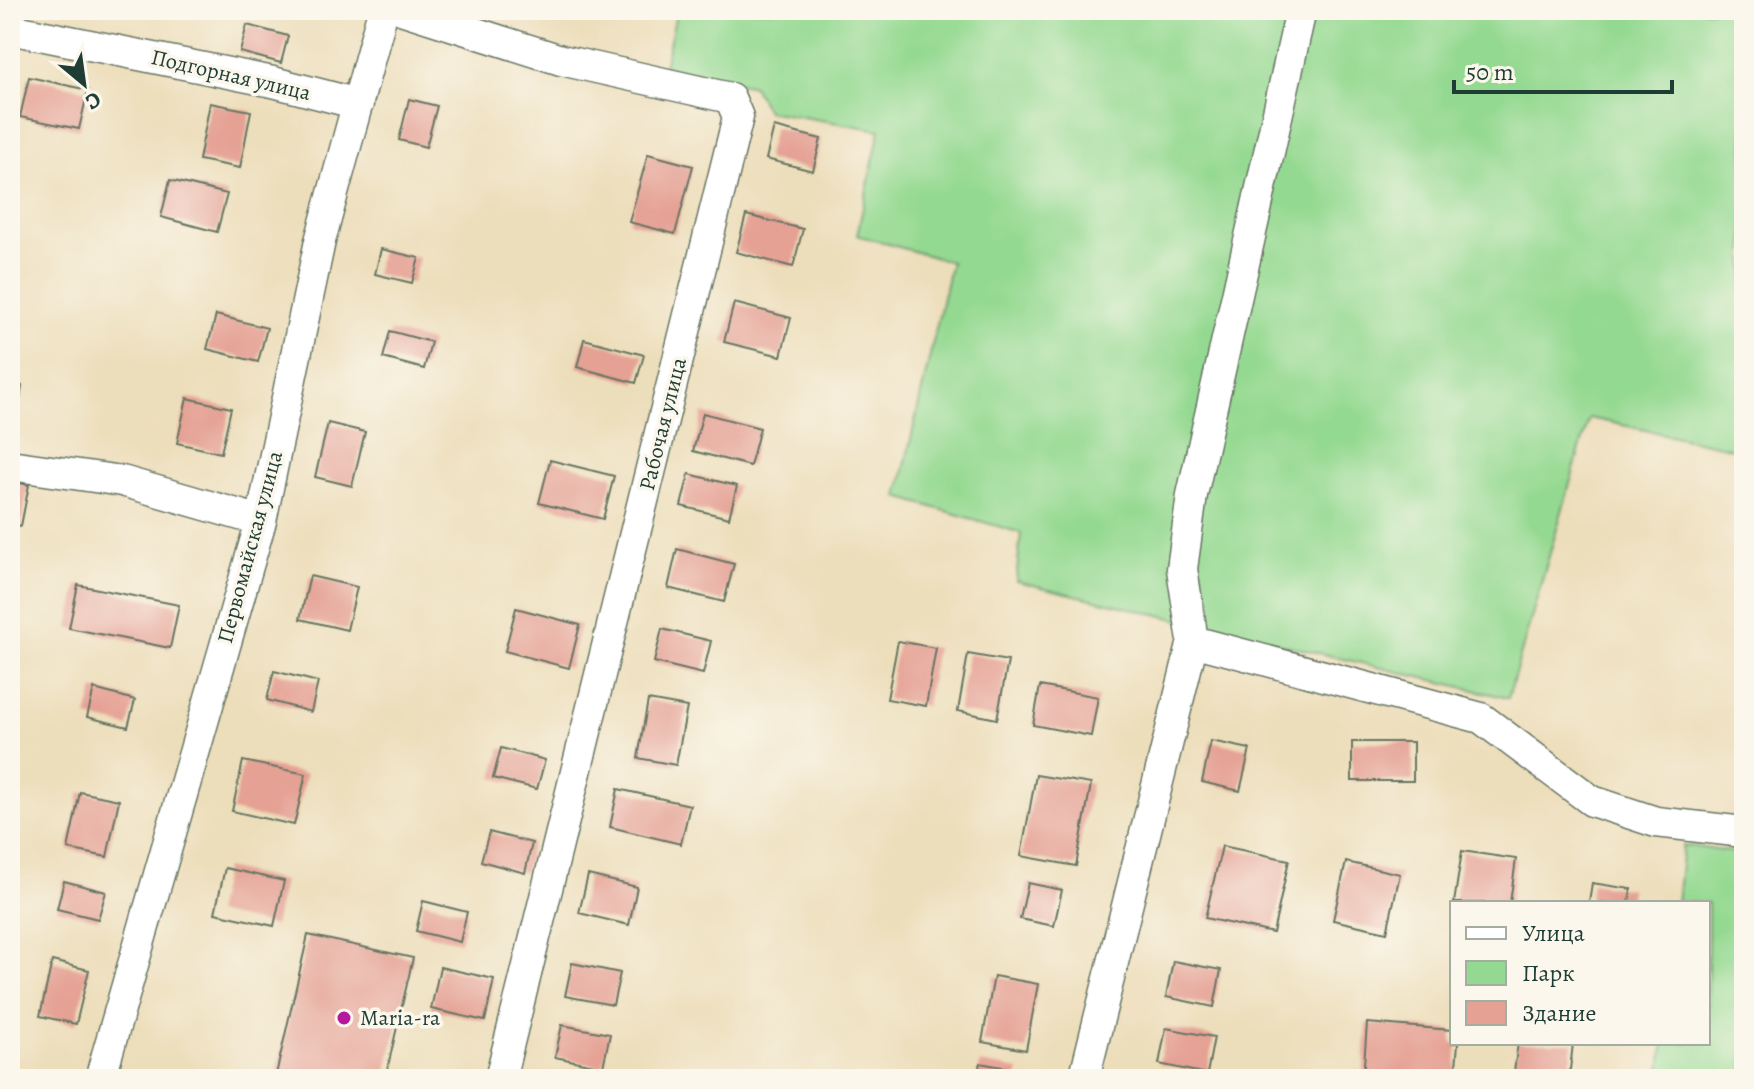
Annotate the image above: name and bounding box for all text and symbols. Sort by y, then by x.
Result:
street label: Подгорная улица [148,42,315,108]
north arrow [44,44,124,124]
scale bar [1454,44,1672,94]
text: 50 m [1466,56,1514,88]
text: С [80,84,106,117]
street label: Рабочая улица [632,353,694,494]
street label: Первомайская улица [210,447,290,646]
legend [1450,901,1710,1045]
text: Улица [1522,917,1585,949]
text: Парк [1522,957,1575,989]
text: Здание [1522,997,1597,1029]
place label: Maria-ra [360,1003,441,1033]
marker: Maria-ra [335,1009,353,1027]

